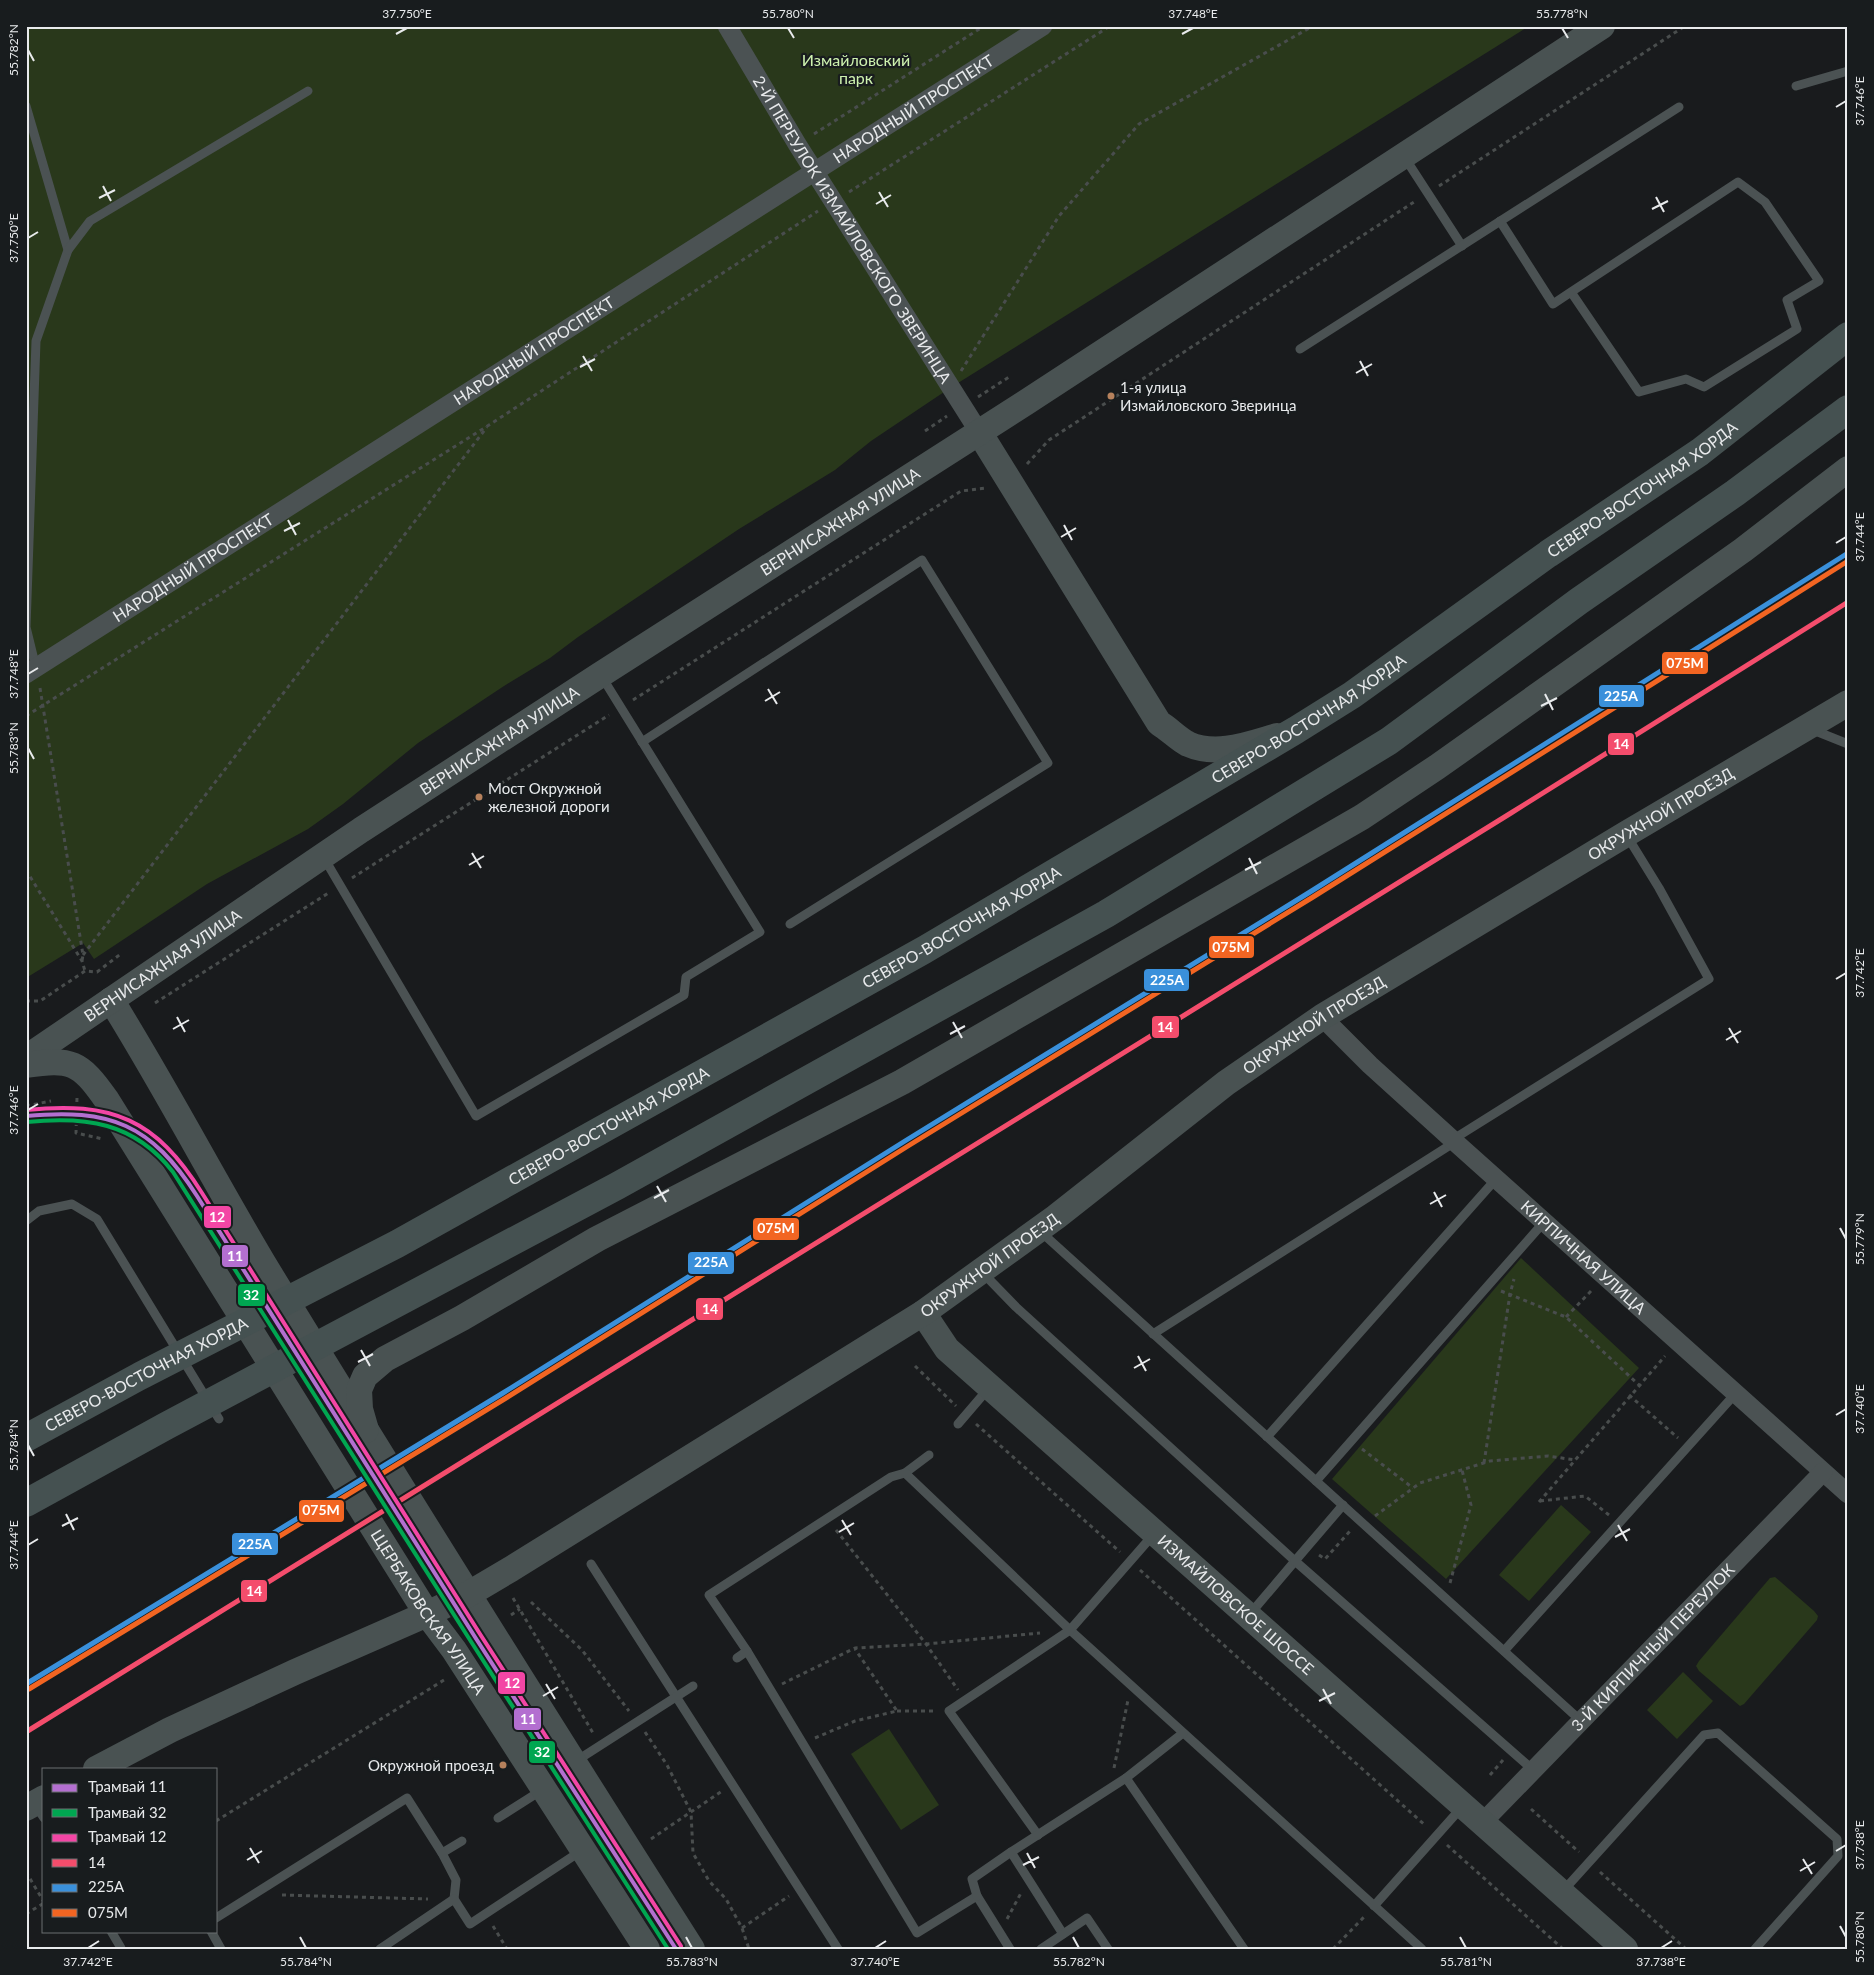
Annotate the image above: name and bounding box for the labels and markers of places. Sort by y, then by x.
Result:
place label: 1-я улица Измайловского Зверинца [1120,378,1297,414]
marker: 1-я улица Измайловского Зверинца [1106,391,1116,401]
place label: Мост Окружной железной дороги [488,779,610,815]
marker: Мост Окружной железной дороги [474,792,484,802]
place label: Окружной проезд [368,1756,494,1774]
marker: Окружной проезд [498,1760,508,1770]

